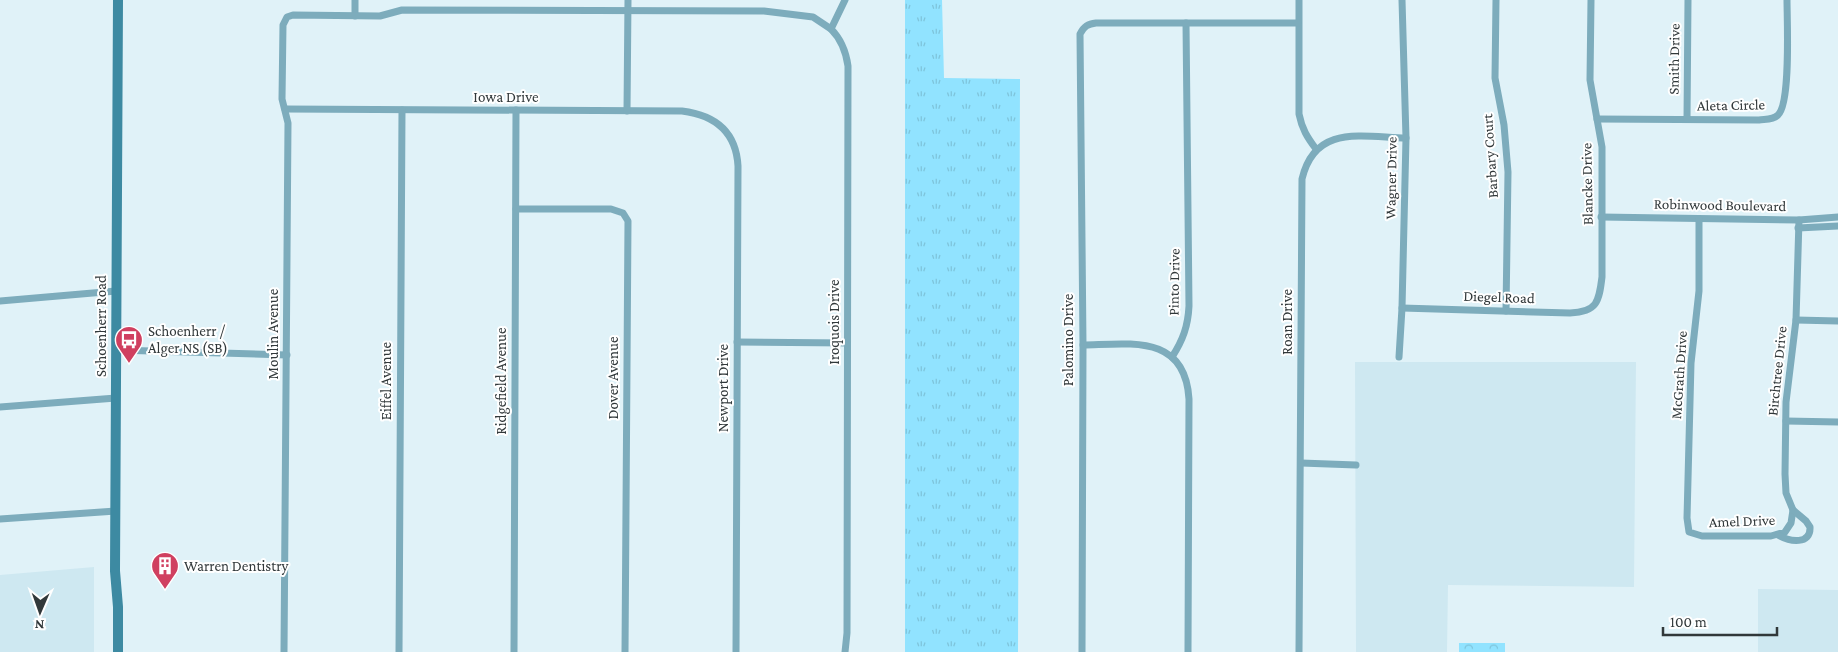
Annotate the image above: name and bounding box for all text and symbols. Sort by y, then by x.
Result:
street label: Smith Drive [1665,23,1683,95]
street label: Iowa Drive [473,89,539,105]
street label: Aleta Circle [1697,96,1766,114]
street label: Barbary Court [1479,112,1502,199]
street label: Wagner Drive [1382,136,1401,220]
street label: Blancke Drive [1578,142,1596,225]
street label: Robinwood Boulevard [1654,196,1786,214]
street label: Pinto Drive [1165,248,1183,316]
street label: Schoenherr Road [93,275,109,377]
street label: Iroquois Drive [826,279,843,365]
street label: Moulin Avenue [265,288,281,379]
street label: Diegel Road [1463,288,1535,307]
street label: Roan Drive [1279,289,1295,355]
street label: Palomino Drive [1060,293,1076,386]
place label: Schoenherr / Alger NS (SB) [148,323,228,357]
bus stop icon: Schoenherr / Alger NS (SB) [114,325,144,364]
street label: Birchtree Drive [1764,325,1790,417]
street label: Ridgefield Avenue [493,327,510,435]
street label: McGrath Drive [1668,330,1690,420]
street label: Dover Avenue [605,336,621,420]
street label: Eiffel Avenue [378,341,394,420]
street label: Newport Drive [715,343,732,432]
street label: Amel Drive [1708,512,1776,530]
building icon: Warren Dentistry [150,551,180,590]
place label: Warren Dentistry [184,558,289,575]
north arrow [15,587,65,637]
scale bar [1663,604,1777,636]
text: 100 m [1670,614,1707,630]
text: N [34,617,45,633]

